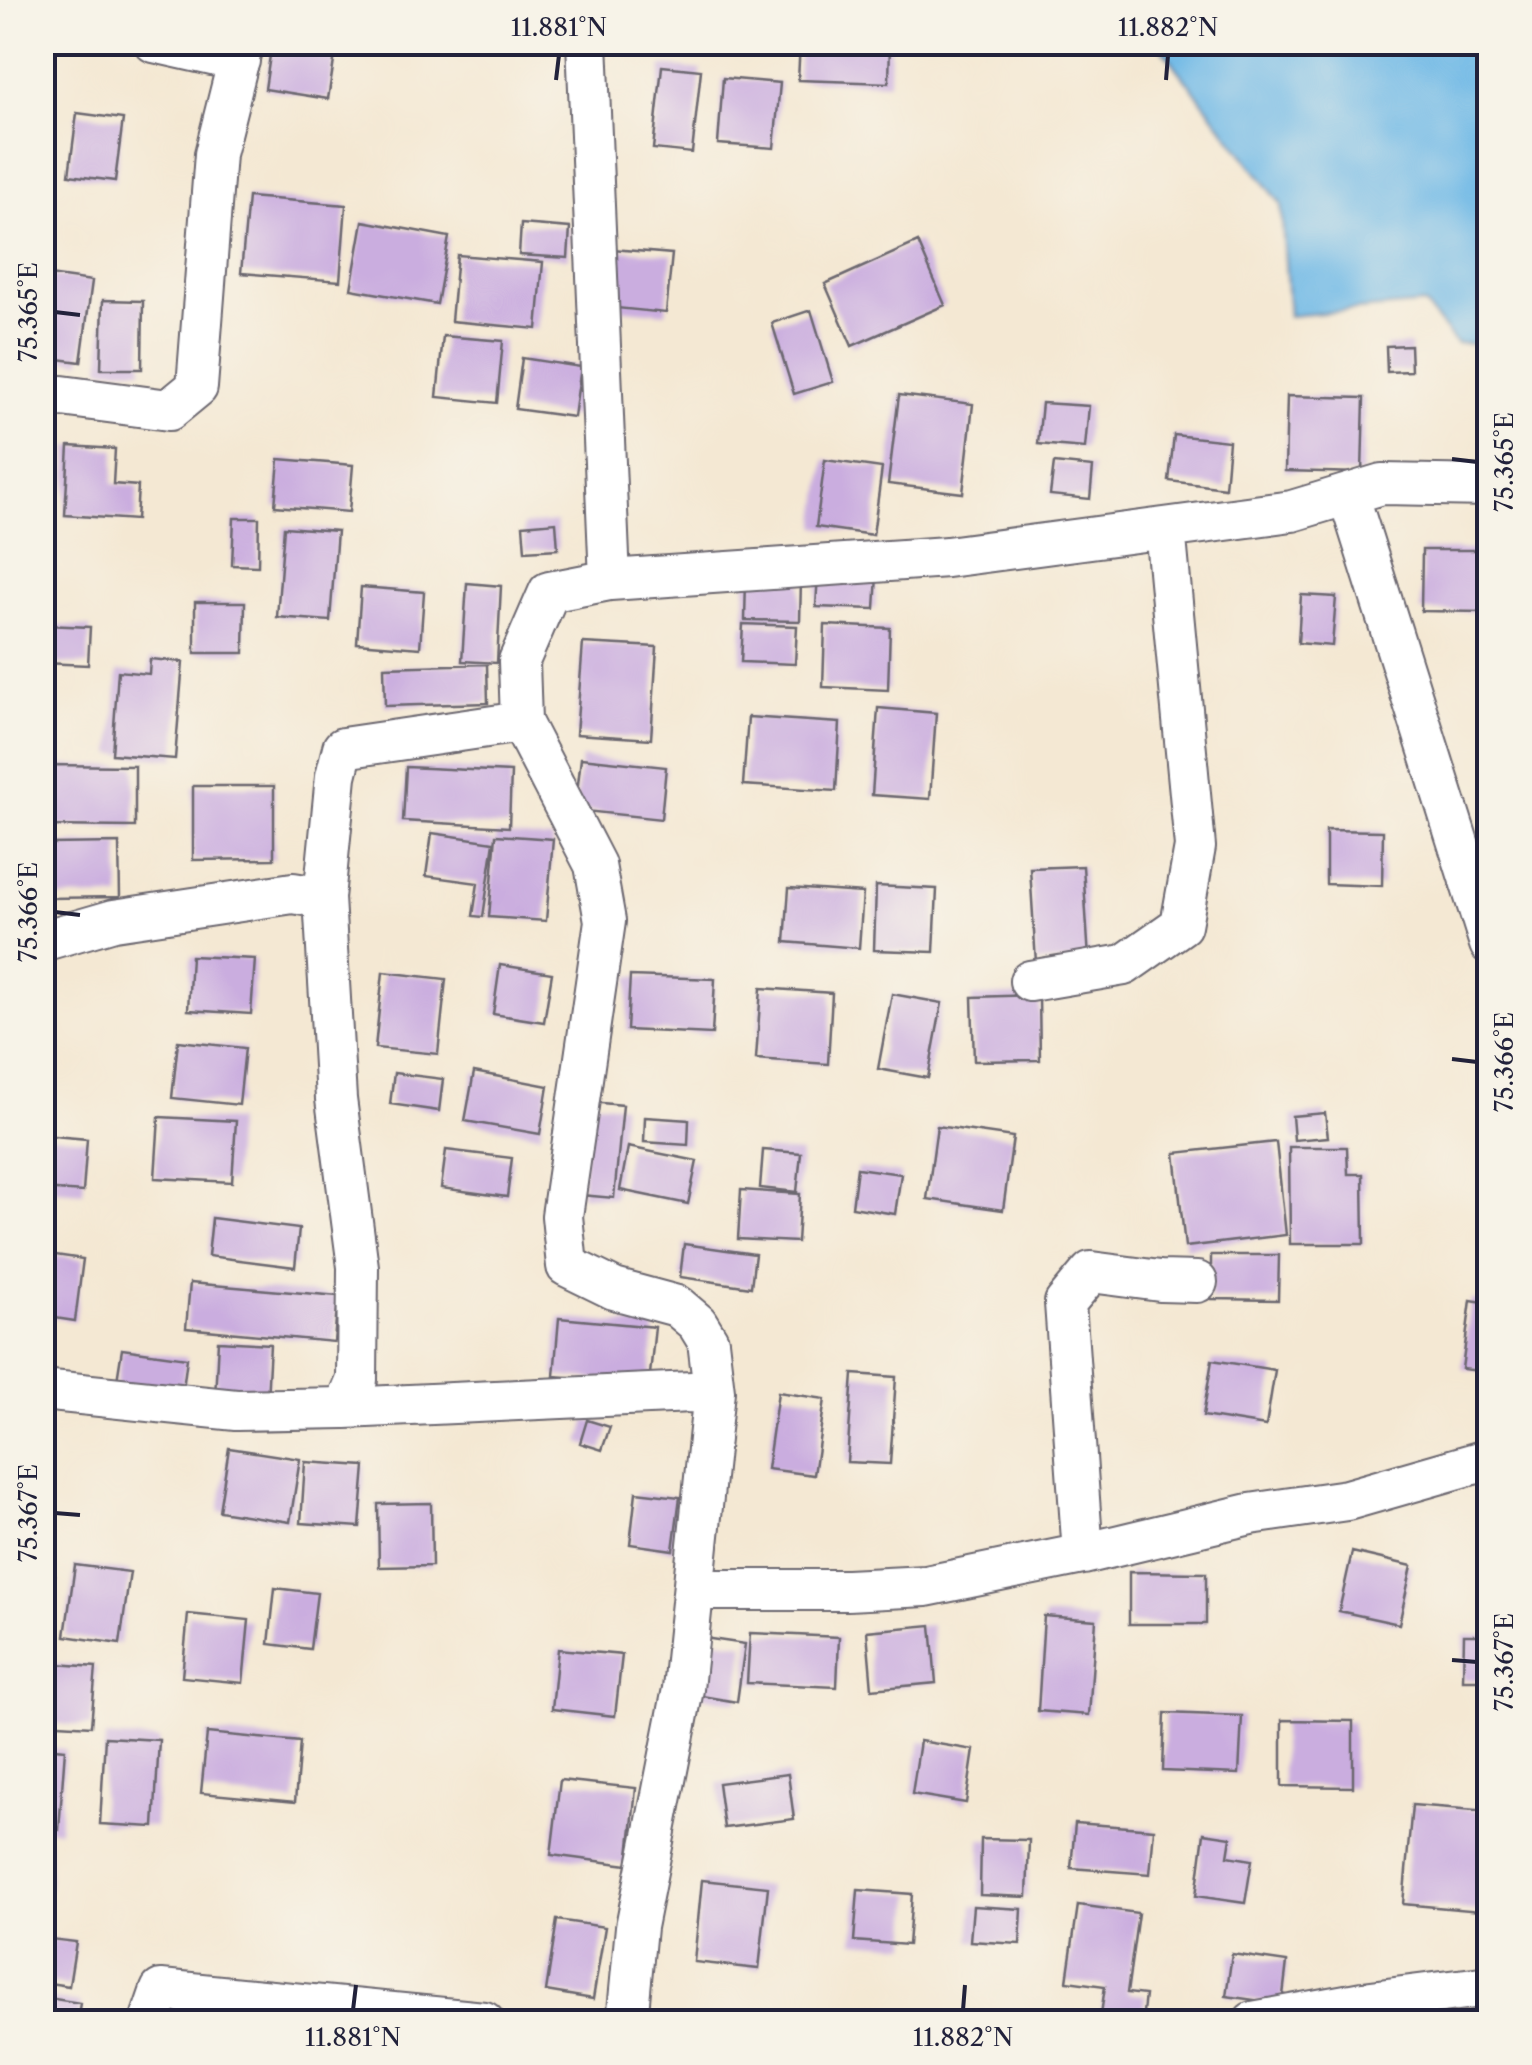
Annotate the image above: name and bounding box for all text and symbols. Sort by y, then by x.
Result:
text: 11.881°N [511,12,607,43]
text: 11.882°N [1118,12,1218,43]
text: 75.365°E [13,262,44,362]
text: 75.365°E [1489,412,1520,512]
text: 75.366°E [13,862,44,962]
text: 75.366°E [1489,1012,1520,1112]
text: 75.367°E [13,1464,44,1562]
text: 75.367°E [1489,1613,1520,1711]
text: 11.881°N [305,2022,401,2053]
text: 11.882°N [913,2022,1013,2053]

